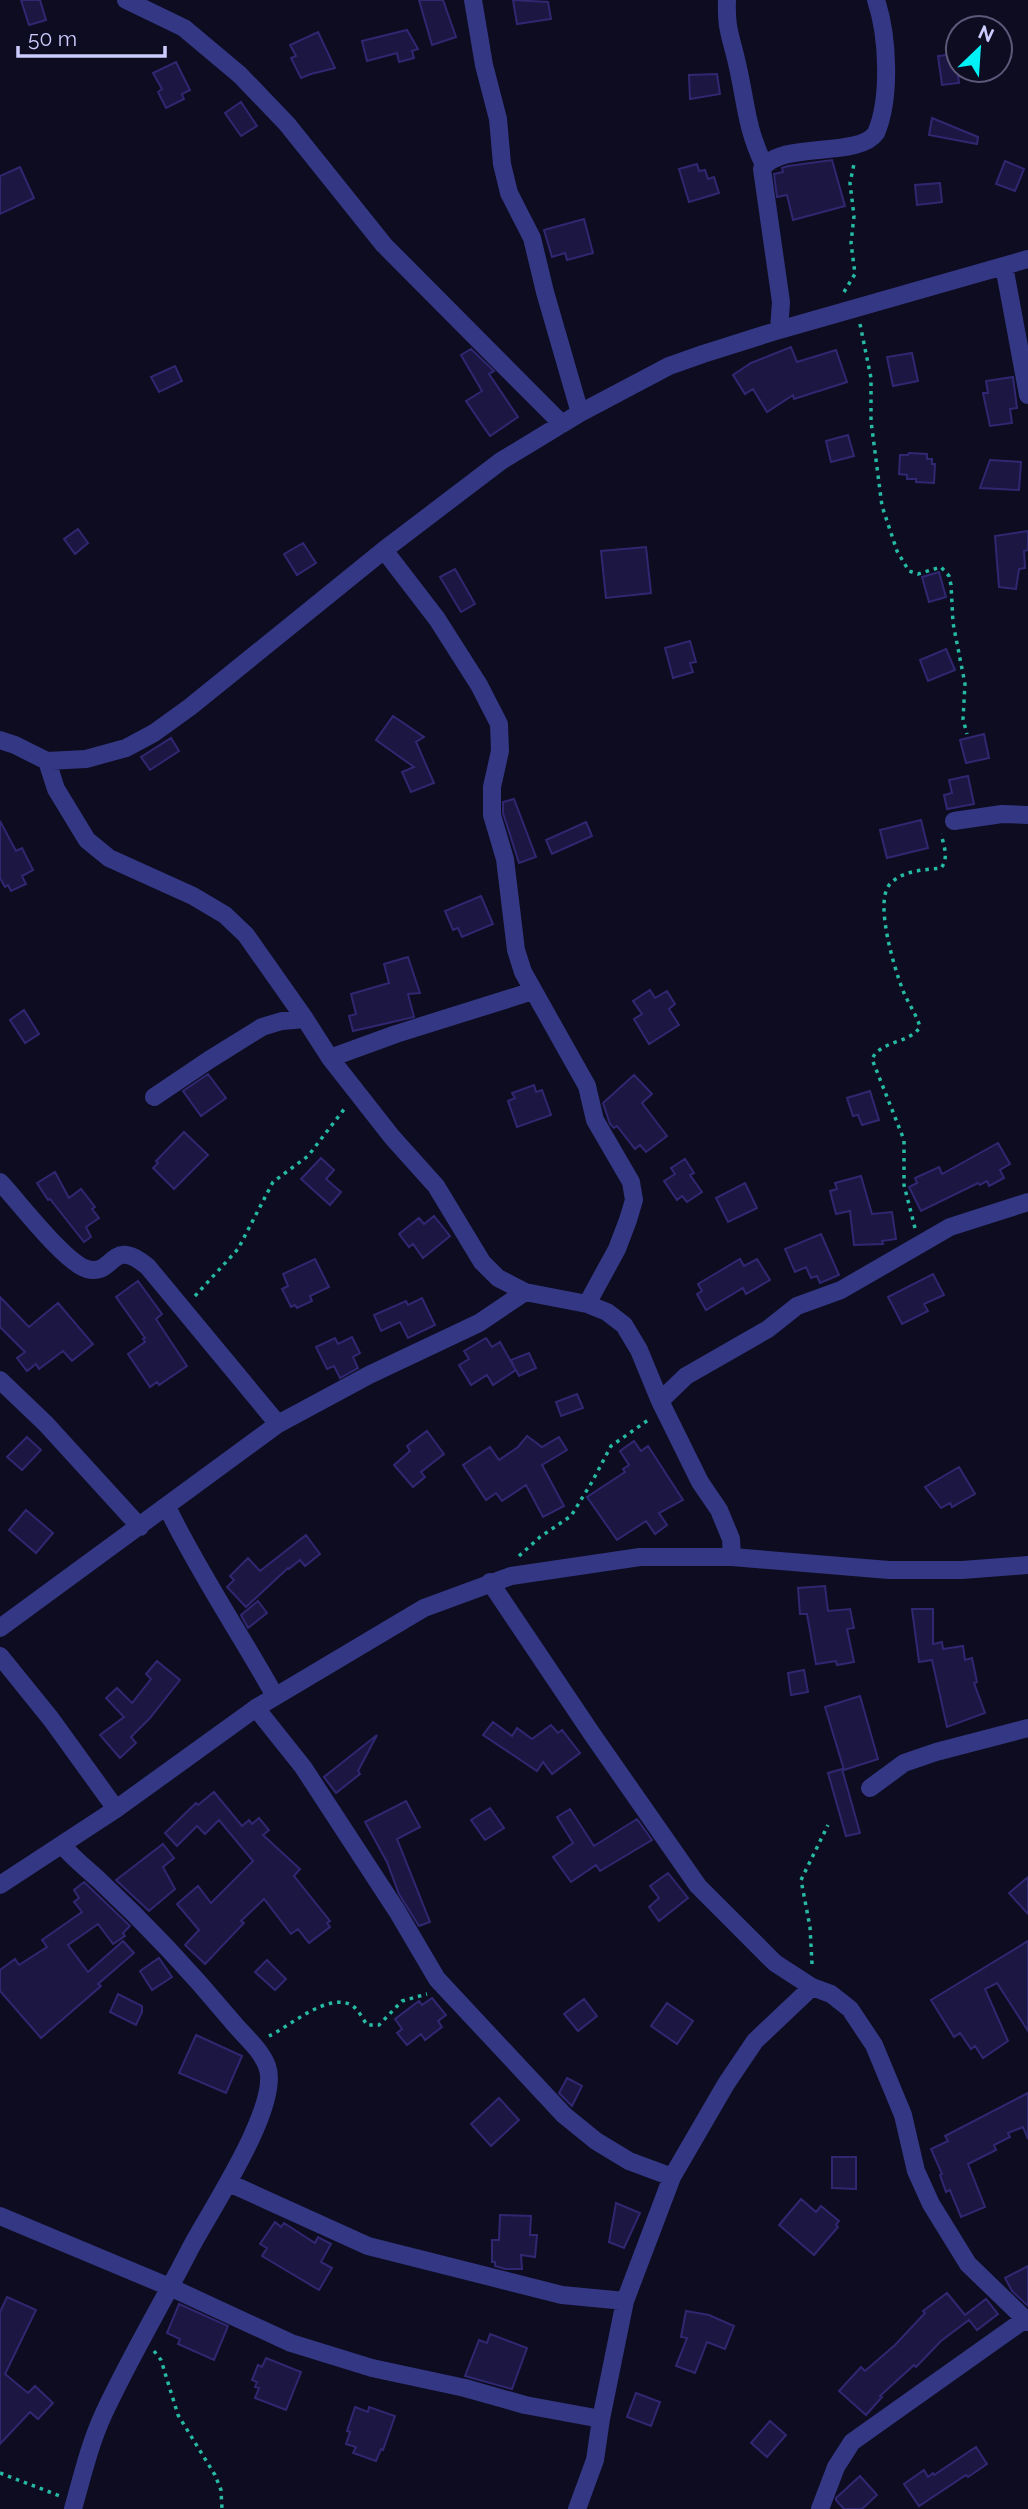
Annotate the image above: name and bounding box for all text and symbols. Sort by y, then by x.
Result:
scale bar [18,14,164,58]
north arrow [944,14,1014,84]
text: N [975,21,997,47]
text: 50 m [28,26,77,51]

